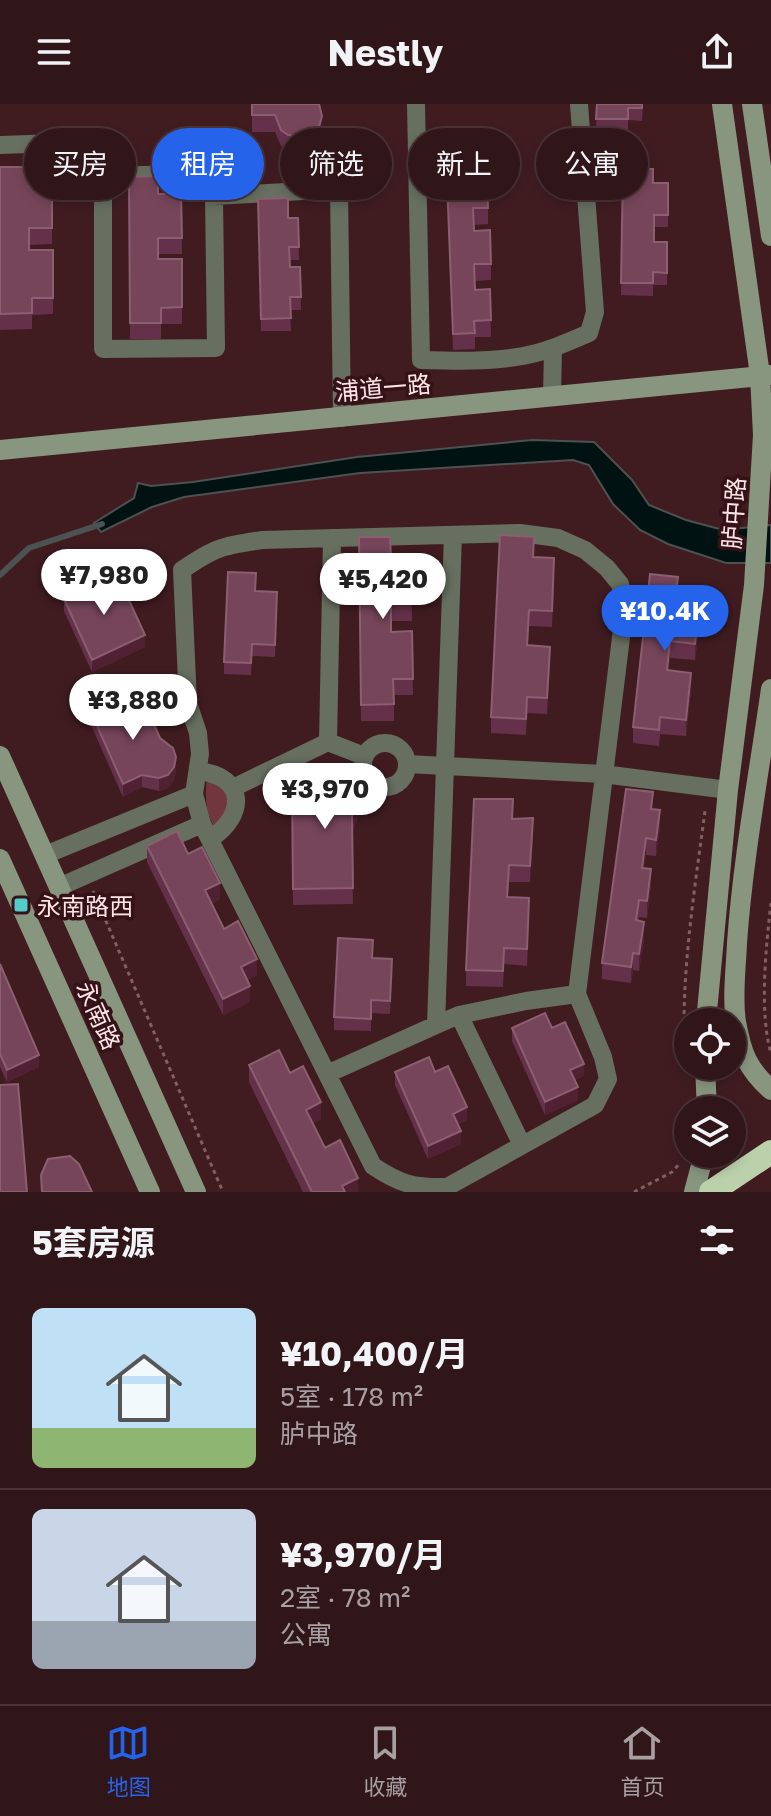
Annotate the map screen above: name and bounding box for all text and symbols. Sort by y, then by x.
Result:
icon: menu [32,30,76,74]
icon: share [695,30,739,74]
text: Nestly [328,31,443,74]
chip: 买房 [24,128,136,200]
chip: 租房 [152,128,264,200]
chip: 筛选 [280,128,392,200]
chip: 新上 [408,128,520,200]
chip: 公寓 [536,128,648,200]
street label: 浦道一路 [334,368,432,406]
street label: 胪中路 [716,476,750,550]
pin: ¥7,980 [39,549,169,617]
pin: ¥5,420 [318,553,448,621]
text: ¥7,980 [59,559,149,590]
text: ¥5,420 [338,563,428,594]
pin: ¥10.4K [600,585,730,653]
text: ¥10.4K [620,595,710,626]
pin: ¥3,880 [68,674,198,742]
text: ¥3,880 [87,684,179,715]
pin: ¥3,970 [260,763,390,831]
text: ¥3,970 [281,773,369,804]
place label: 永南路西 [37,891,133,920]
marker: 永南路西 [12,896,30,914]
street label: 永南路 [71,976,127,1054]
map controls [674,1008,746,1168]
button: locate [674,1008,746,1080]
button: layers [674,1096,746,1168]
icon: filters [695,1218,739,1262]
text: 5套房源 [32,1222,155,1262]
text: ¥10,400/月 [280,1333,469,1373]
icon: home [96,1340,192,1436]
text: 5室 · 178 m² [280,1381,423,1412]
text: 胪中路 [280,1418,358,1449]
text: ¥3,970/月 [280,1534,447,1574]
icon: home [96,1541,192,1637]
text: 2室 · 78 m² [280,1582,410,1613]
text: 公寓 [280,1619,332,1650]
tab: 地图 [106,1721,151,1801]
tab: 收藏 [363,1721,408,1801]
tab: 首页 [620,1721,665,1801]

